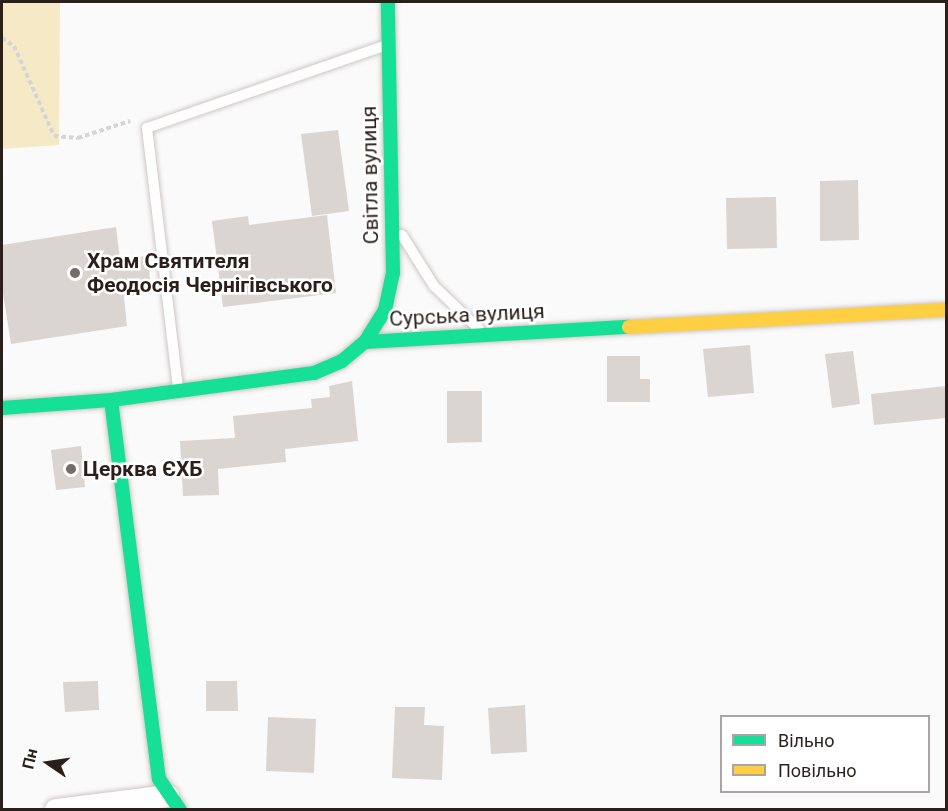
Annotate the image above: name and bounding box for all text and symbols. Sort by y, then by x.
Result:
street label: Світла вулиця [356,105,384,245]
place label: Храм Святителя Феодосія Чернігівського [87,248,333,298]
marker: Храм Святителя Феодосія Чернігівського [68,266,82,280]
street label: Сурська вулиця [389,298,545,332]
place label: Церква ЄХБ [83,456,203,482]
marker: Церква ЄХБ [64,462,78,476]
legend [720,715,930,793]
text: Вільно [778,730,834,751]
north arrow [18,733,78,793]
text: Пн [18,747,42,771]
text: Повільно [778,760,857,781]

